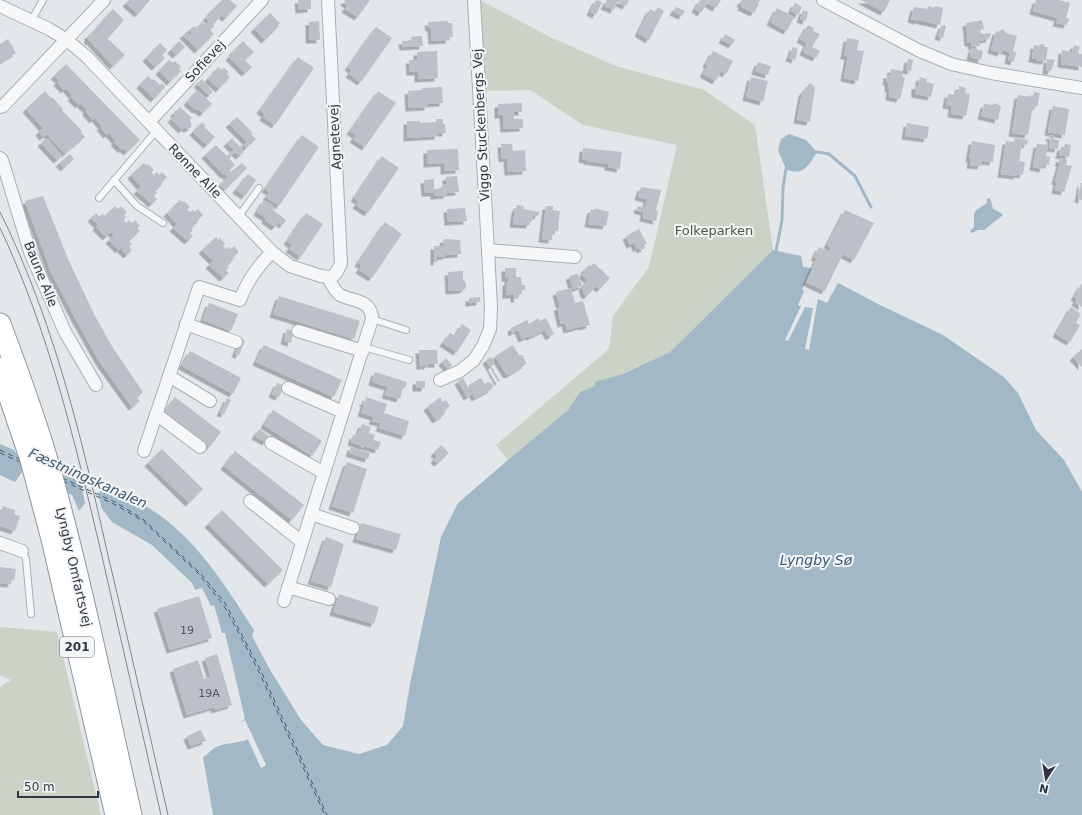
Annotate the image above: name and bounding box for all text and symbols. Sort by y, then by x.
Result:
street label: Sofievej [182,37,228,85]
street label: Viggo Stuckenbergs Vej [470,48,492,202]
street label: Agnetevej [326,104,344,170]
street label: Rønne Alle [165,141,225,201]
park label: Folkeparken [675,223,753,238]
street label: Baune Alle [21,239,61,309]
water label: Fæstningskanalen [26,445,150,511]
street label: Lyngby Omfartsvej [53,506,95,628]
water label: Lyngby Sø [780,552,853,568]
house number: 19 [180,624,194,637]
road number: 201 [60,637,94,657]
house number: 19A [198,687,220,700]
north arrow [1026,759,1066,799]
scale bar [18,773,98,799]
text: 50 m [24,780,55,794]
text: N [1038,781,1050,796]

